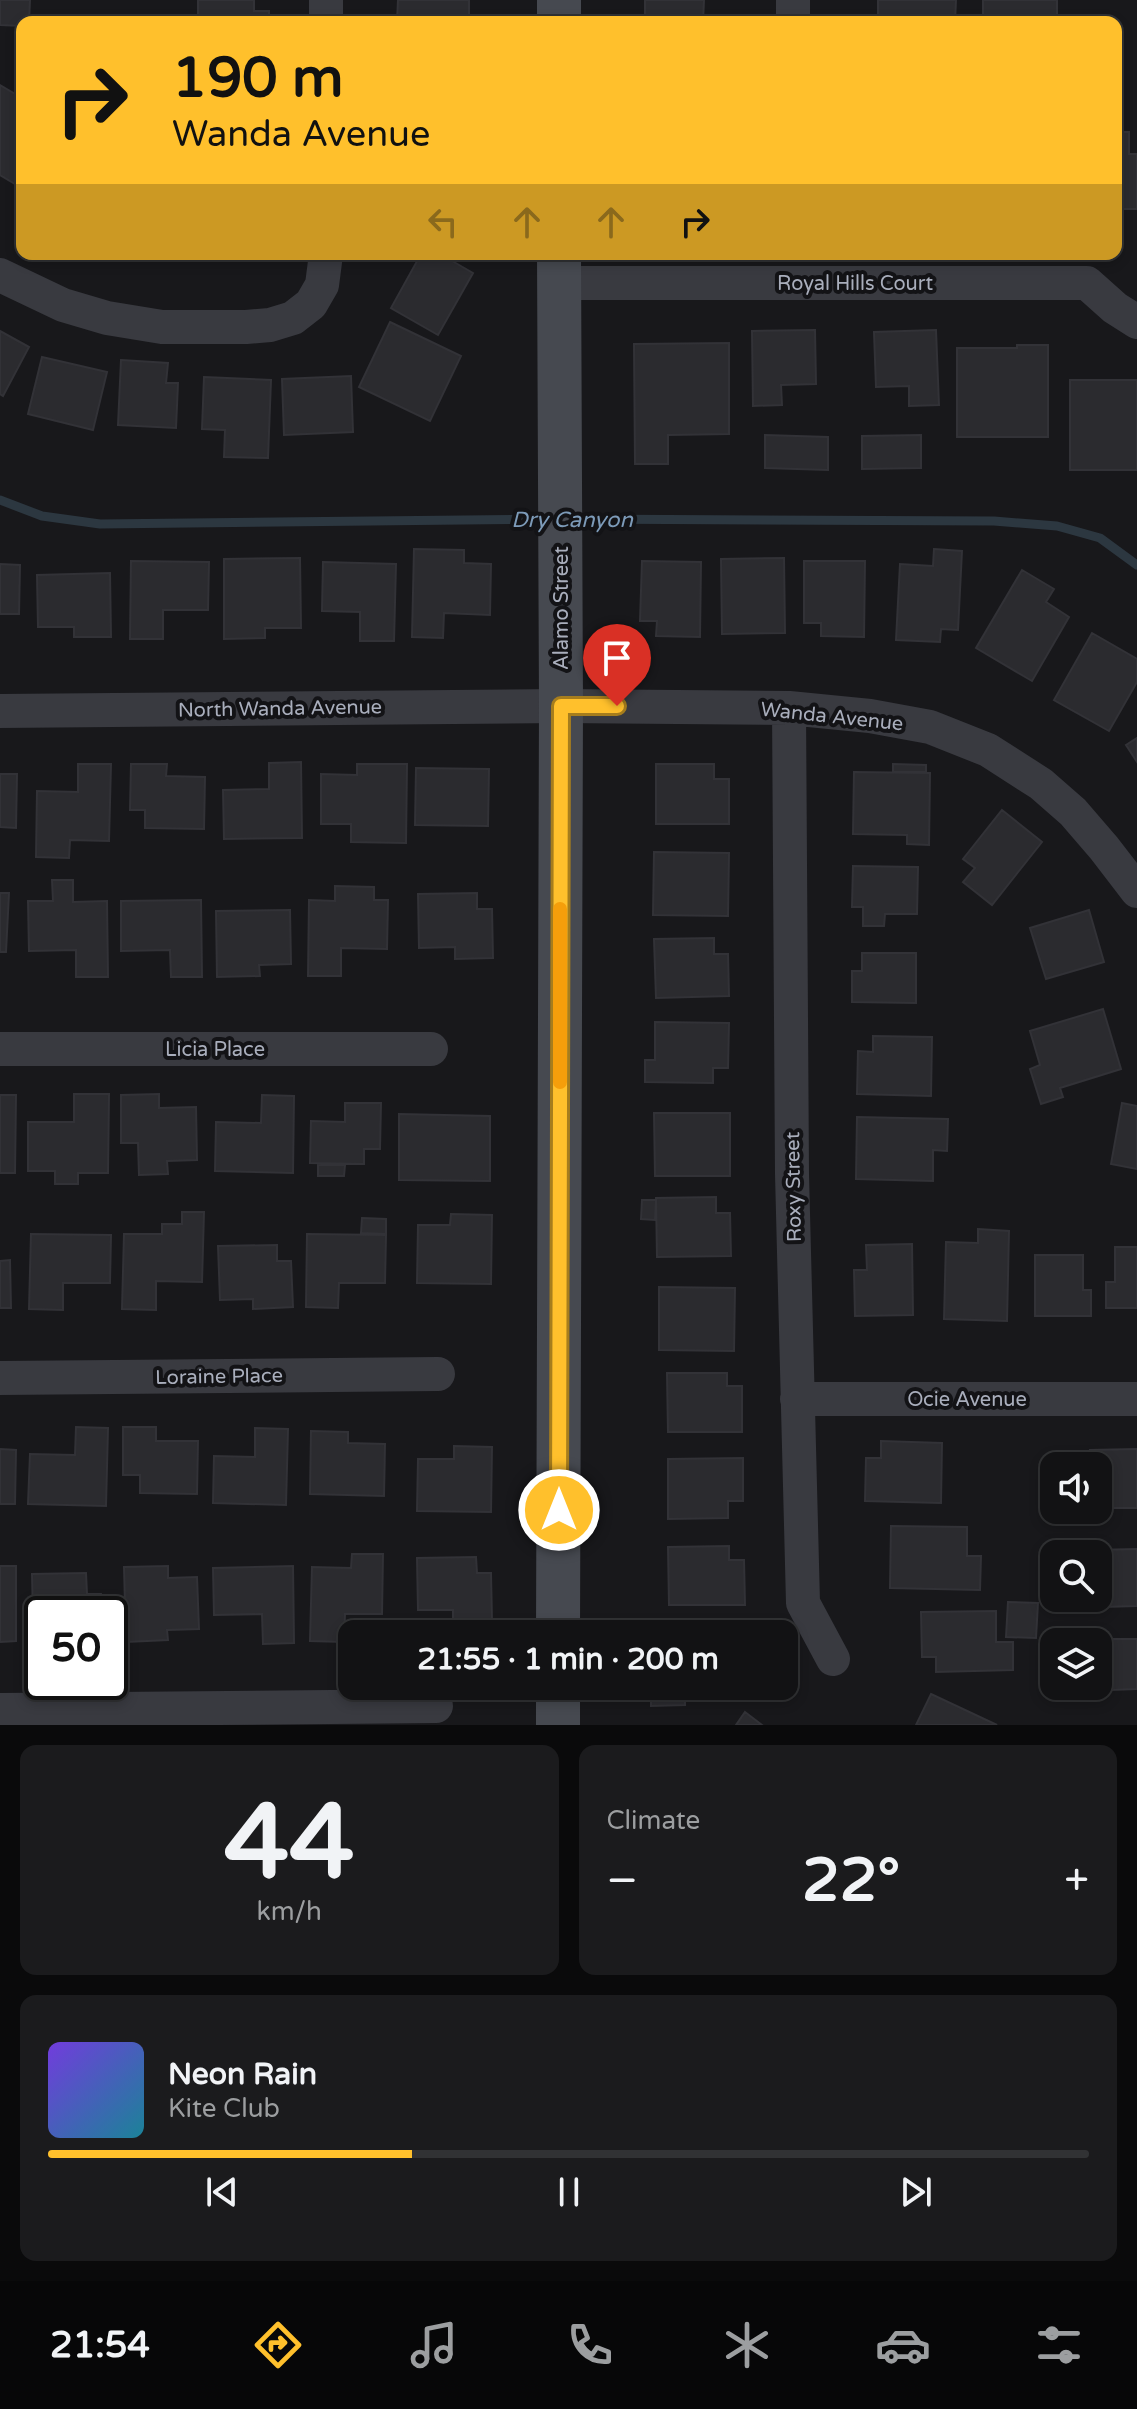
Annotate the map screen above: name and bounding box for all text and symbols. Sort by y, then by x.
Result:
text: 190 m [172,45,343,112]
icon: right [40,48,144,152]
text: Wanda Avenue [172,113,430,156]
icon: left [421,200,465,244]
icon: ahead [505,200,549,244]
icon: ahead [589,200,633,244]
icon: right [673,200,717,244]
street label: Royal Hills Court [777,272,933,296]
water label: Dry Canyon [511,507,633,533]
street label: Alamo Street [550,546,574,670]
pin [583,624,651,706]
icon: arrive [595,636,639,680]
street label: North Wanda Avenue [178,695,382,723]
street label: Wanda Avenue [759,698,904,736]
street label: Licia Place [165,1038,265,1062]
street label: Roxy Street [781,1131,807,1242]
street label: Loraine Place [155,1364,283,1390]
street label: Ocie Avenue [907,1388,1027,1412]
map controls [1040,1452,1112,1700]
button: sound [1040,1452,1112,1524]
position arrow [517,1468,601,1552]
button: search [1040,1540,1112,1612]
speed limit sign: 50 [24,1596,128,1700]
button: layers [1040,1628,1112,1700]
text: 21:55 · 1 min · 200 m [417,1641,719,1678]
text: 44 [224,1781,355,1906]
text: Climate [607,1805,700,1836]
text: 22° [802,1845,900,1917]
text: − [607,1855,638,1908]
text: + [1064,1855,1089,1908]
text: km/h [257,1896,322,1927]
text: Neon Rain [168,2056,317,2093]
text: Kite Club [168,2093,280,2124]
icon: previous [200,2170,244,2214]
icon: pause [547,2170,591,2214]
icon: next [894,2170,938,2214]
icon: directions [250,2317,306,2373]
icon: music [406,2317,462,2373]
icon: phone [562,2317,618,2373]
icon: climate [719,2317,775,2373]
icon: car [875,2317,931,2373]
icon: filters [1031,2317,1087,2373]
text: 21:54 [50,2324,150,2367]

